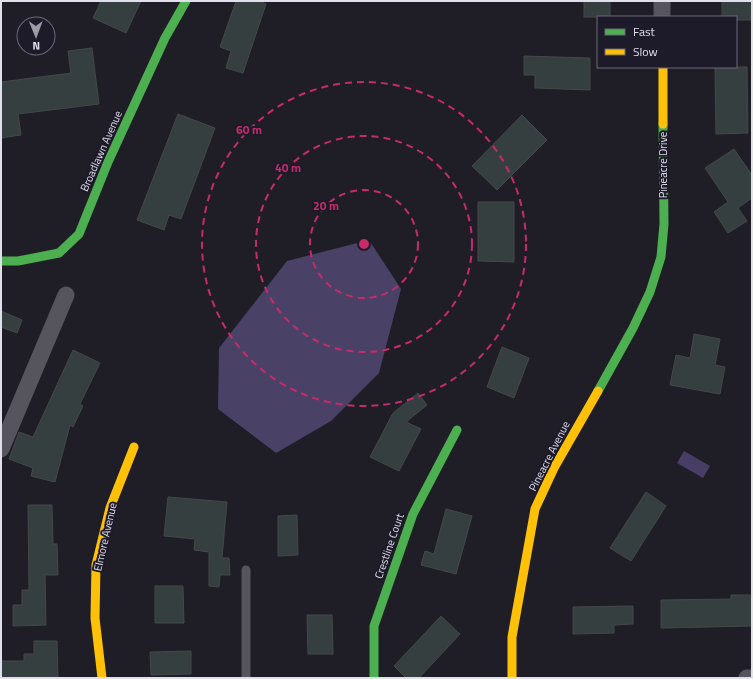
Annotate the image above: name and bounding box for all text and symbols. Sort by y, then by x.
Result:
north arrow [16,16,56,56]
legend [597,16,737,68]
text: Fast [633,22,656,41]
text: N [32,38,40,54]
text: Slow [633,42,658,61]
street label: Broadlawn Avenue [76,108,126,194]
text: 60 m [236,120,262,139]
street label: Pineacre Drive [655,131,671,198]
text: 40 m [275,158,301,177]
text: 20 m [313,196,339,215]
centre of rings [357,237,371,251]
street label: Pineacre Avenue [524,418,574,494]
street label: Elmore Avenue [89,501,121,573]
street label: Crestline Court [370,511,408,581]

